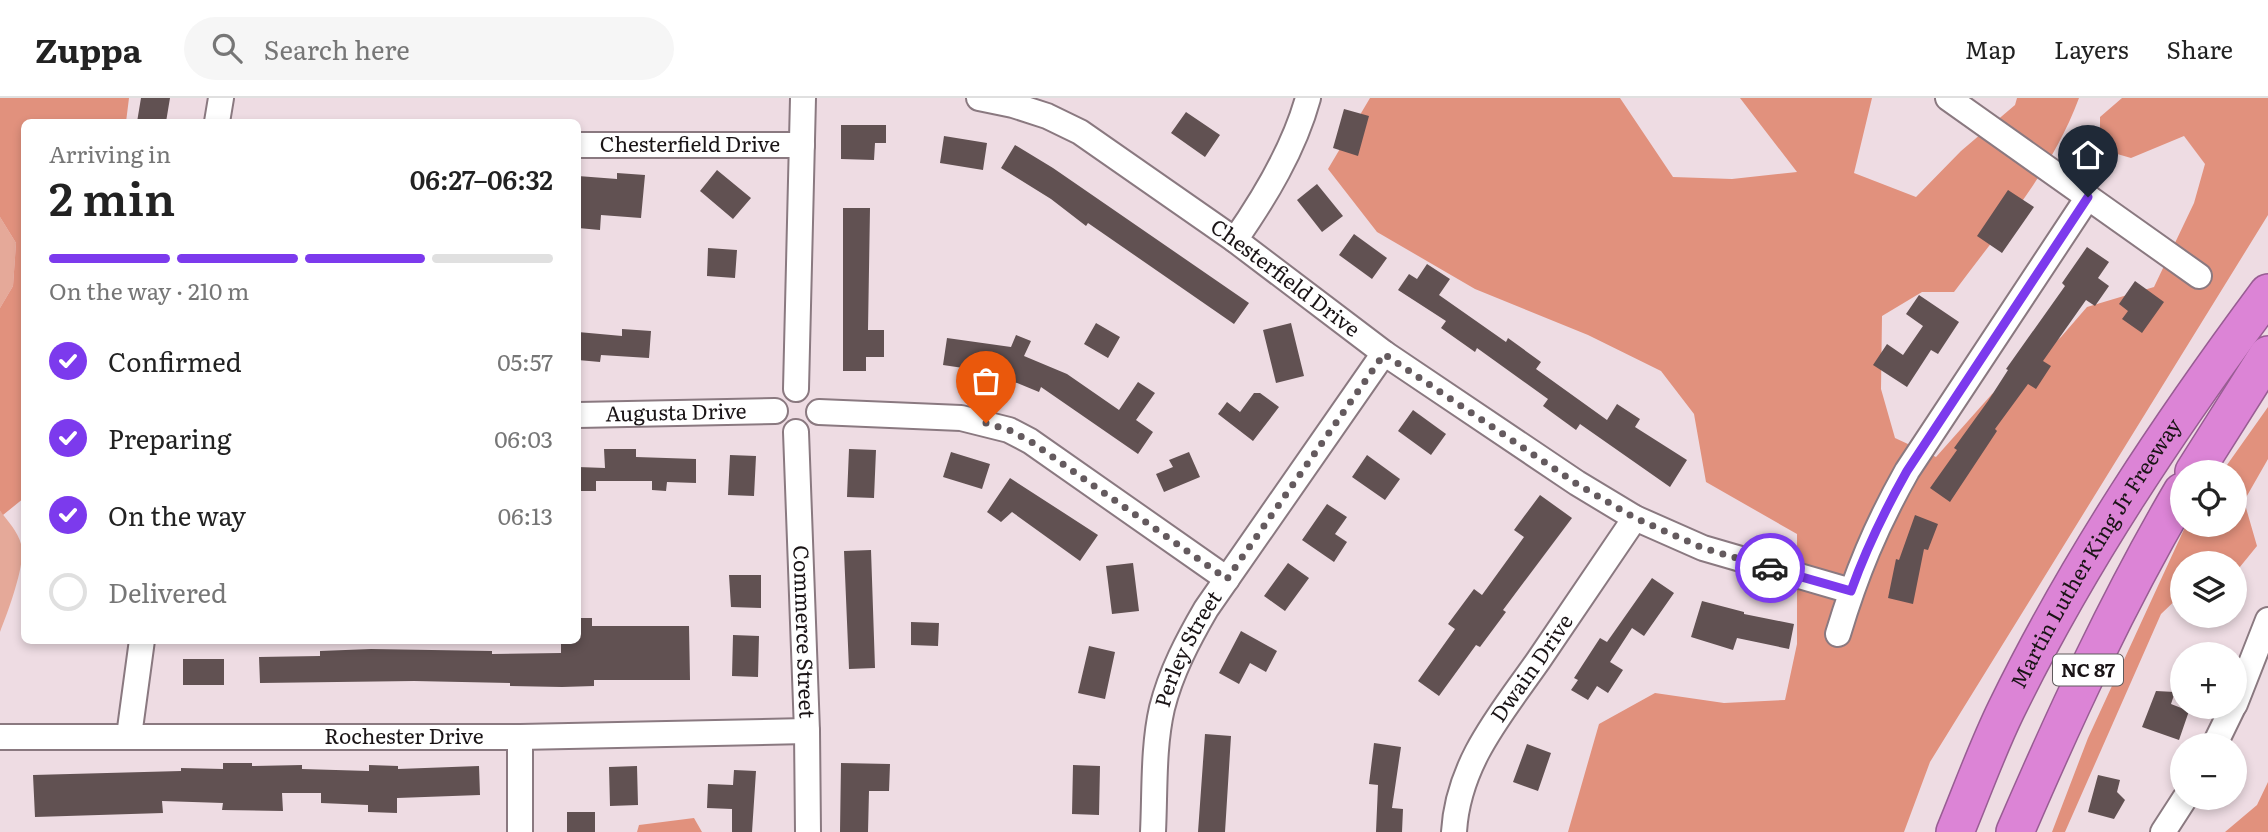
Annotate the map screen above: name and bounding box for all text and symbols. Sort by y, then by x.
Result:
search box [184,17,674,80]
text: Zuppa [35,24,142,73]
icon: search [208,29,246,67]
text: Search here [264,29,410,68]
text: Map [1965,31,2016,66]
text: Layers [2054,31,2128,66]
text: Share [2166,31,2233,66]
pin [2058,125,2118,197]
street label: Chesterfield Drive [600,127,780,158]
text: Arriving in [49,136,171,170]
icon: home [2069,136,2107,174]
text: 06:27–06:32 [410,159,553,198]
text: 2 min [49,162,175,230]
street label: Chesterfield Drive [1205,210,1368,343]
text: On the way · 210 m [49,273,249,307]
text: Confirmed [108,341,242,380]
icon: check [49,342,87,380]
text: 05:57 [497,344,553,378]
pin [956,351,1016,423]
icon: bag [967,362,1005,400]
street label: Augusta Drive [605,394,747,427]
street label: Martin Luther King Jr Freeway [2001,410,2188,693]
text: Preparing [108,418,231,457]
icon: check [49,419,87,457]
text: 06:03 [494,421,553,455]
map controls [2170,460,2247,810]
button: locate [2170,460,2247,537]
text: On the way [108,495,246,534]
icon: check [49,496,87,534]
text: 06:13 [498,498,553,532]
courier [1735,533,1805,603]
street label: Commerce Street [787,545,825,719]
icon: car [1751,549,1789,587]
button: layers [2170,551,2247,628]
text: Delivered [108,572,227,611]
street label: Perley Street [1145,583,1228,710]
street label: Dwain Drive [1481,607,1579,727]
button: + [2170,642,2247,719]
road number: NC 87 [2053,654,2123,685]
street label: Rochester Drive [324,719,484,750]
button: − [2170,733,2247,810]

